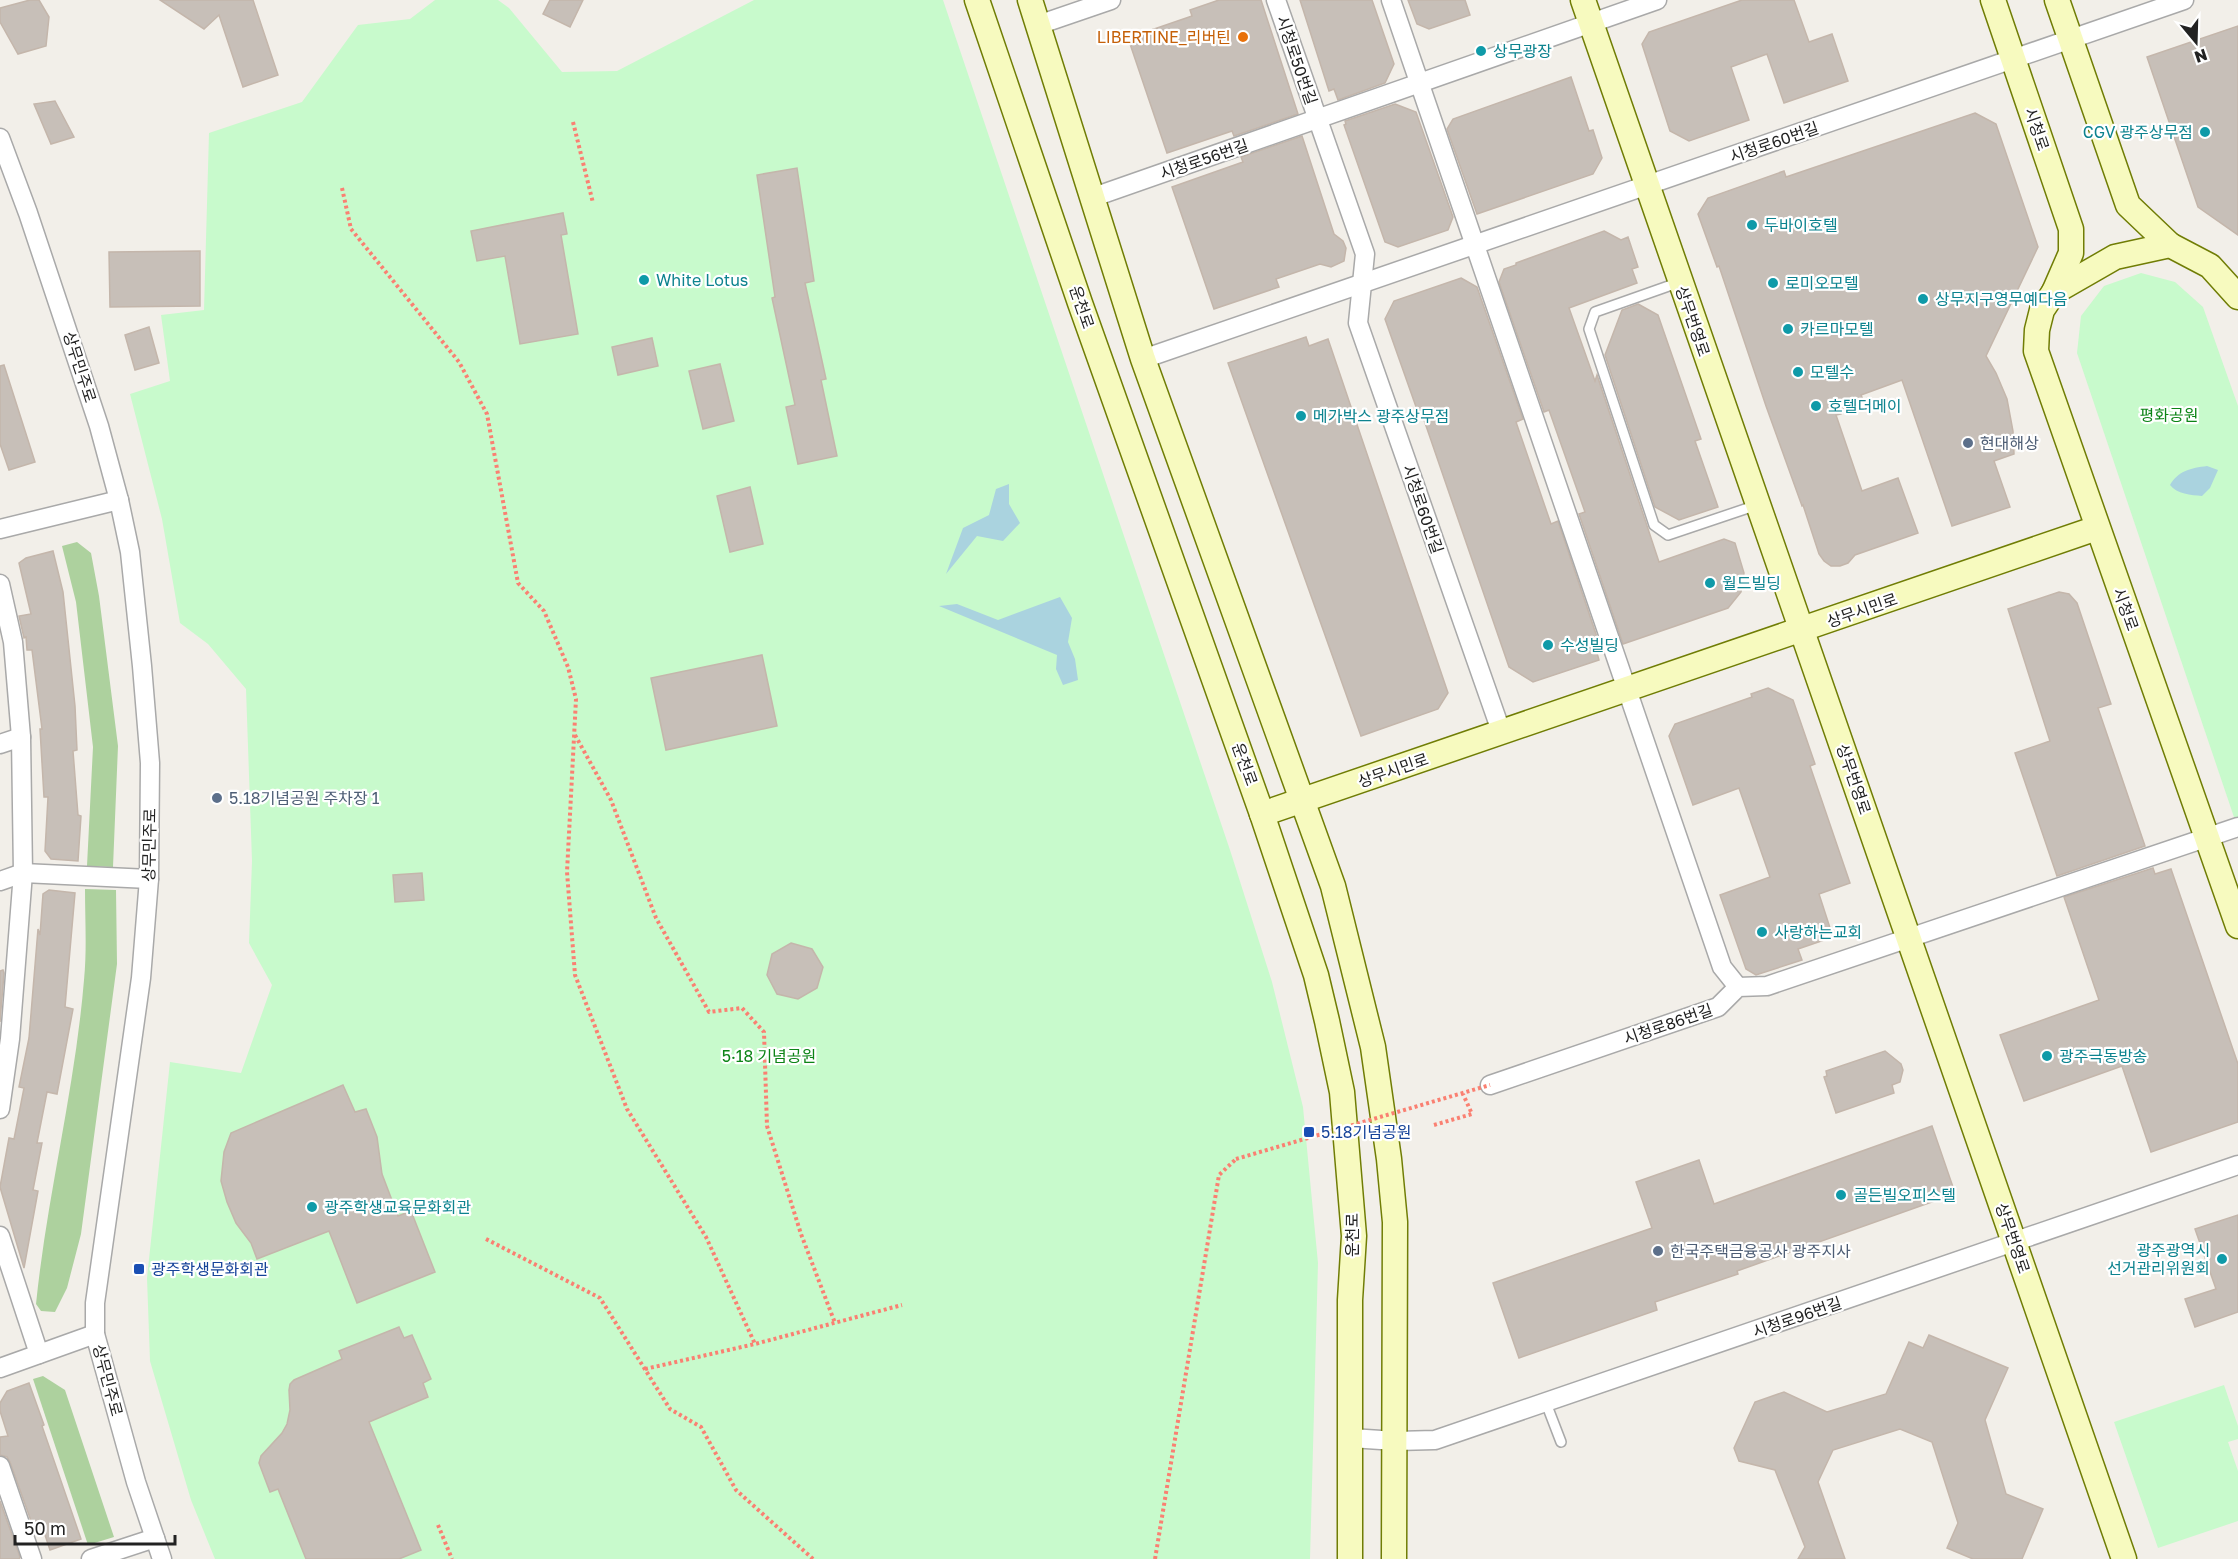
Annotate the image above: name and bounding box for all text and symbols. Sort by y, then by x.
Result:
north arrow [2166,12,2226,72]
street label: 시청로50번길 [1272,13,1322,107]
place label: LIBERTINE_리버틴 [1097,27,1231,47]
marker: LIBERTINE_리버틴 [1236,30,1250,44]
place label: 상무광장 [1493,41,1552,61]
marker: 상무광장 [1474,44,1488,58]
text: N [2192,45,2210,68]
street label: 시청로 [2020,105,2054,153]
street label: 시청로60번길 [1727,117,1821,167]
place label: CGV 광주상무점 [2083,122,2193,142]
marker: CGV 광주상무점 [2198,125,2212,139]
street label: 시청로56번길 [1157,134,1251,184]
place label: 두바이호텔 [1764,215,1838,235]
marker: 두바이호텔 [1745,218,1759,232]
place label: White Lotus [656,270,748,290]
marker: White Lotus [637,273,651,287]
place label: 로미오모텔 [1785,273,1859,293]
marker: 로미오모텔 [1766,276,1780,290]
street label: 운천로 [1065,283,1099,331]
street label: 상무번영로 [1672,283,1715,359]
place label: 상무지구영무예다음 [1935,289,2067,309]
marker: 상무지구영무예다음 [1916,292,1930,306]
place label: 카르마모텔 [1800,319,1874,339]
marker: 카르마모텔 [1781,322,1795,336]
street label: 상무민주로 [59,329,101,405]
place label: 모텔수 [1810,362,1854,382]
marker: 모텔수 [1791,365,1805,379]
place label: 호텔더메이 [1828,396,1902,416]
marker: 호텔더메이 [1809,399,1823,413]
park label: 평화공원 [2140,405,2198,425]
place label: 메가박스 광주상무점 [1313,406,1449,426]
marker: 메가박스 광주상무점 [1294,409,1308,423]
place label: 현대해상 [1980,433,2039,453]
marker: 현대해상 [1961,436,1975,450]
street label: 시청로60번길 [1398,462,1448,556]
place label: 월드빌딩 [1722,573,1781,593]
marker: 월드빌딩 [1703,576,1717,590]
street label: 시청로 [2109,585,2143,633]
street label: 상무시민로 [1824,588,1900,631]
place label: 수성빌딩 [1560,635,1619,655]
marker: 수성빌딩 [1541,638,1555,652]
street label: 운천로 [1228,740,1262,788]
street label: 상무번영로 [1833,741,1876,817]
street label: 상무시민로 [1355,748,1431,791]
place label: 5.18기념공원 주차장 1 [229,788,380,808]
marker: 5.18기념공원 주차장 1 [210,791,224,805]
street label: 상무민주로 [138,808,160,882]
place label: 사랑하는교회 [1774,922,1862,942]
marker: 사랑하는교회 [1755,925,1769,939]
street label: 시청로86번길 [1621,999,1715,1049]
park label: 5·18 기념공원 [722,1046,816,1066]
place label: 광주극동방송 [2059,1046,2147,1066]
marker: 광주극동방송 [2040,1049,2054,1063]
place label: 5.18기념공원 [1321,1122,1411,1142]
marker: 5.18기념공원 [1302,1125,1316,1139]
place label: 골든빌오피스텔 [1853,1185,1956,1205]
marker: 골든빌오피스텔 [1834,1188,1848,1202]
place label: 광주학생교육문화회관 [324,1197,471,1217]
marker: 광주학생교육문화회관 [305,1200,319,1214]
street label: 상무번영로 [1992,1200,2035,1276]
street label: 운천로 [1342,1213,1362,1257]
place label: 광주광역시 선거관리위원회 [2107,1240,2210,1278]
place label: 한국주택금융공사 광주지사 [1670,1241,1851,1261]
marker: 한국주택금융공사 광주지사 [1651,1244,1665,1258]
marker: 광주광역시 선거관리위원회 [2215,1252,2229,1266]
place label: 광주학생문화회관 [151,1259,269,1279]
marker: 광주학생문화회관 [132,1262,146,1276]
street label: 시청로96번길 [1750,1292,1844,1342]
street label: 상무민주로 [89,1342,127,1418]
scale bar [15,1508,176,1546]
text: 50 m [24,1517,66,1539]

